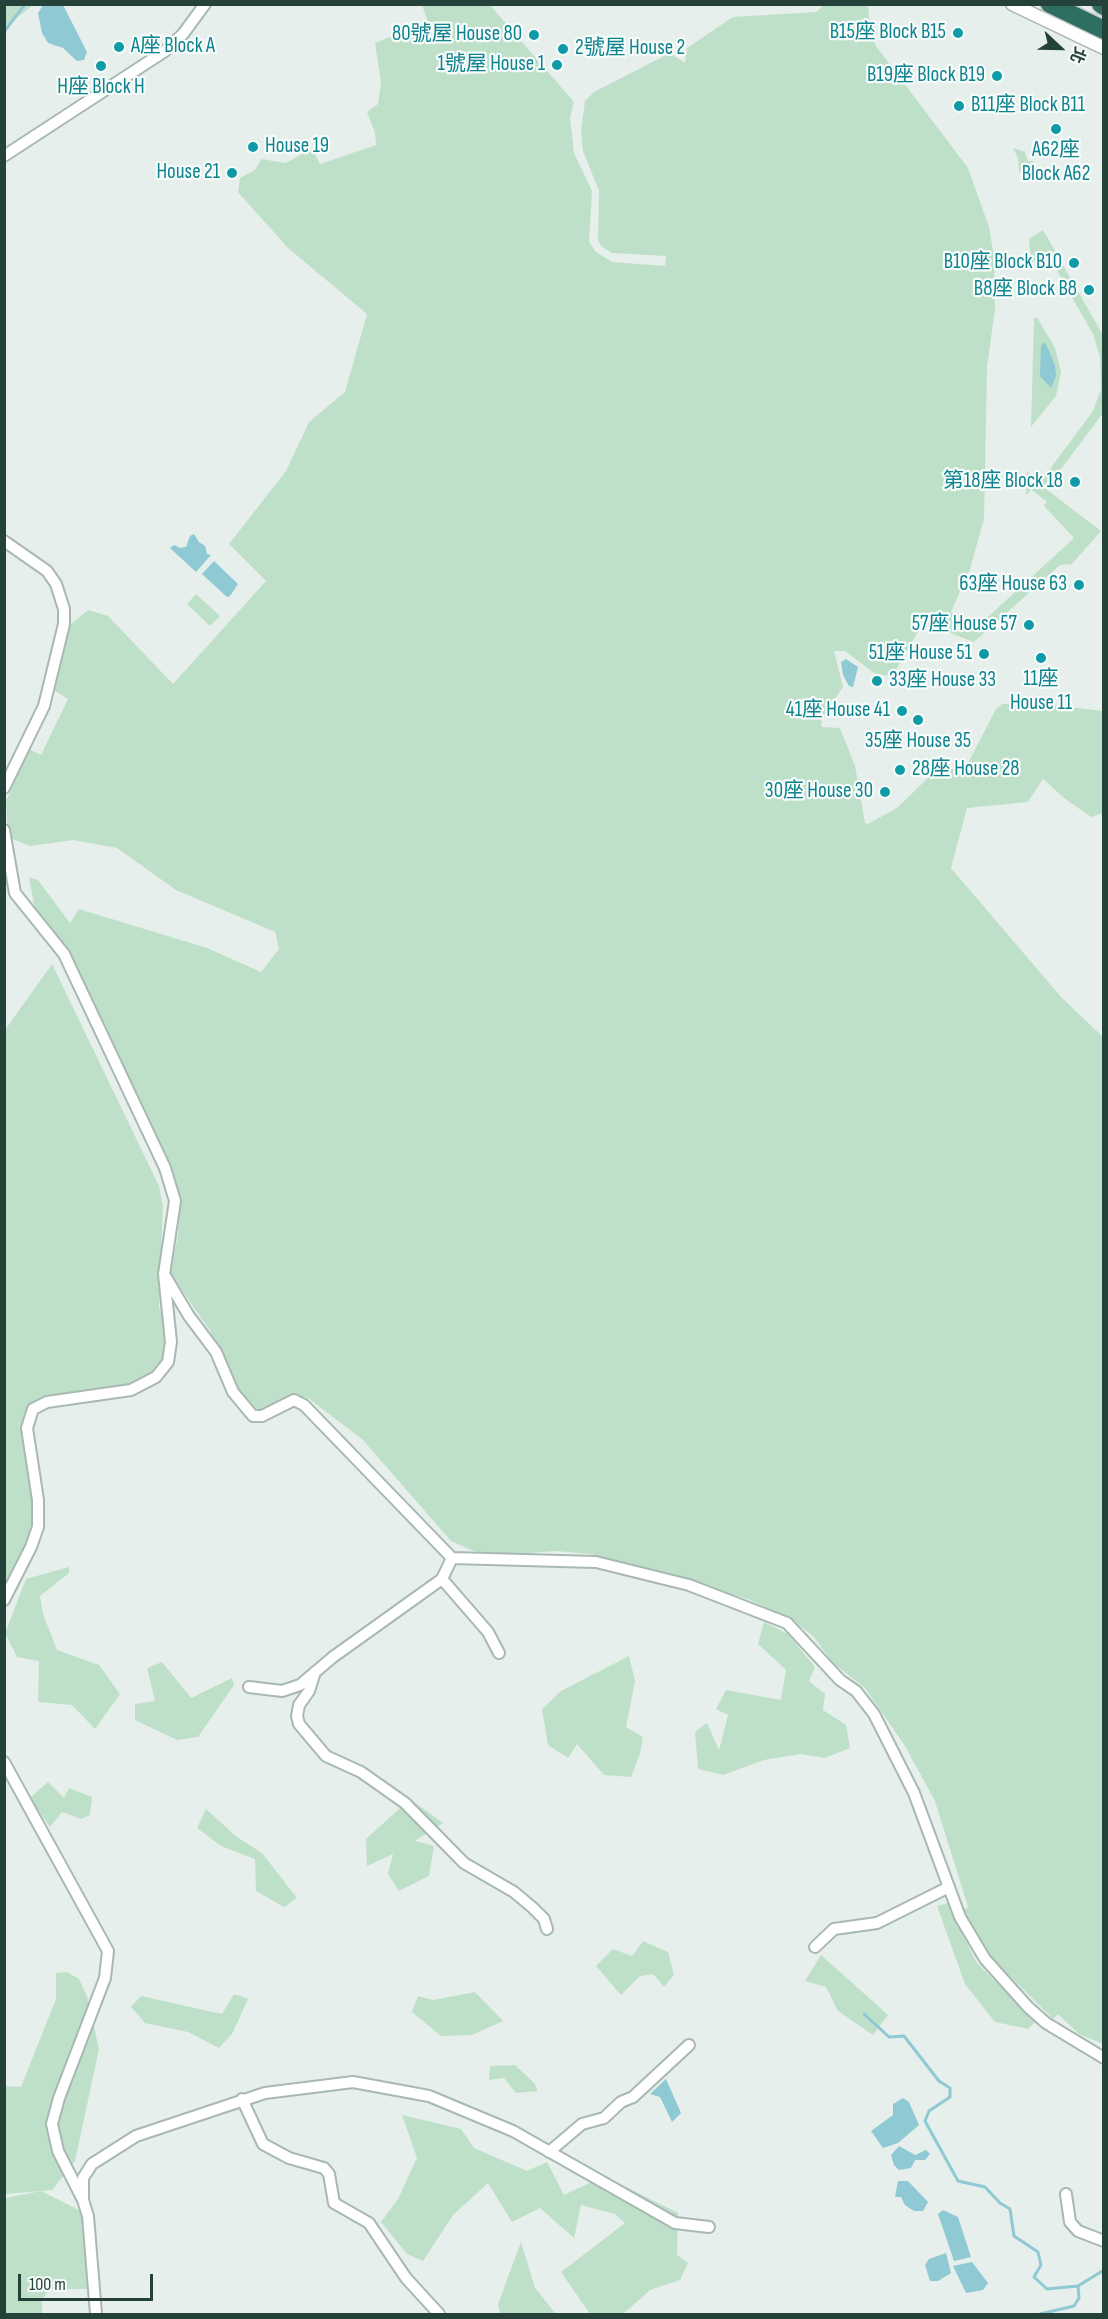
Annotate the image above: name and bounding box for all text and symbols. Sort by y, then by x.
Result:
north arrow [1030,18,1090,78]
place label: B15座 Block B15 [830,20,946,46]
place label: 80號屋 House 80 [392,22,522,48]
marker: B15座 Block B15 [951,26,965,40]
marker: 80號屋 House 80 [527,28,541,42]
place label: A座 Block A [131,34,215,60]
place label: 2號屋 House 2 [575,36,685,62]
marker: A座 Block A [112,40,126,54]
marker: 2號屋 House 2 [556,42,570,56]
text: 北 [1065,44,1089,66]
place label: 1號屋 House 1 [437,52,545,78]
marker: 1號屋 House 1 [550,58,564,72]
marker: H座 Block H [94,59,108,73]
place label: B19座 Block B19 [867,63,985,89]
marker: B19座 Block B19 [990,69,1004,83]
place label: H座 Block H [57,75,145,101]
place label: B11座 Block B11 [971,93,1085,119]
marker: B11座 Block B11 [952,99,966,113]
marker: A62座 Block A62 [1049,122,1063,136]
place label: House 19 [265,134,329,160]
place label: A62座 Block A62 [1022,138,1090,188]
marker: House 19 [246,140,260,154]
place label: House 21 [156,160,220,186]
marker: House 21 [225,166,239,180]
place label: B10座 Block B10 [944,250,1062,276]
marker: B10座 Block B10 [1067,256,1081,270]
place label: B8座 Block B8 [974,277,1077,303]
marker: B8座 Block B8 [1082,283,1096,297]
place label: 第18座 Block 18 [943,469,1063,495]
marker: 第18座 Block 18 [1068,475,1082,489]
place label: 63座 House 63 [959,572,1067,598]
marker: 63座 House 63 [1072,578,1086,592]
place label: 57座 House 57 [912,612,1017,638]
marker: 57座 House 57 [1022,618,1036,632]
place label: 51座 House 51 [869,641,972,667]
marker: 51座 House 51 [977,647,991,661]
marker: 11座 House 11 [1034,651,1048,665]
place label: 11座 House 11 [1010,667,1072,717]
place label: 33座 House 33 [889,668,996,694]
marker: 33座 House 33 [870,674,884,688]
place label: 41座 House 41 [786,698,890,724]
marker: 41座 House 41 [895,704,909,718]
marker: 35座 House 35 [911,713,925,727]
place label: 35座 House 35 [865,729,971,755]
place label: 28座 House 28 [912,757,1020,783]
marker: 28座 House 28 [893,763,907,777]
place label: 30座 House 30 [765,779,873,805]
marker: 30座 House 30 [878,785,892,799]
scale bar [21,2262,156,2300]
text: 100 m [29,2274,66,2295]

